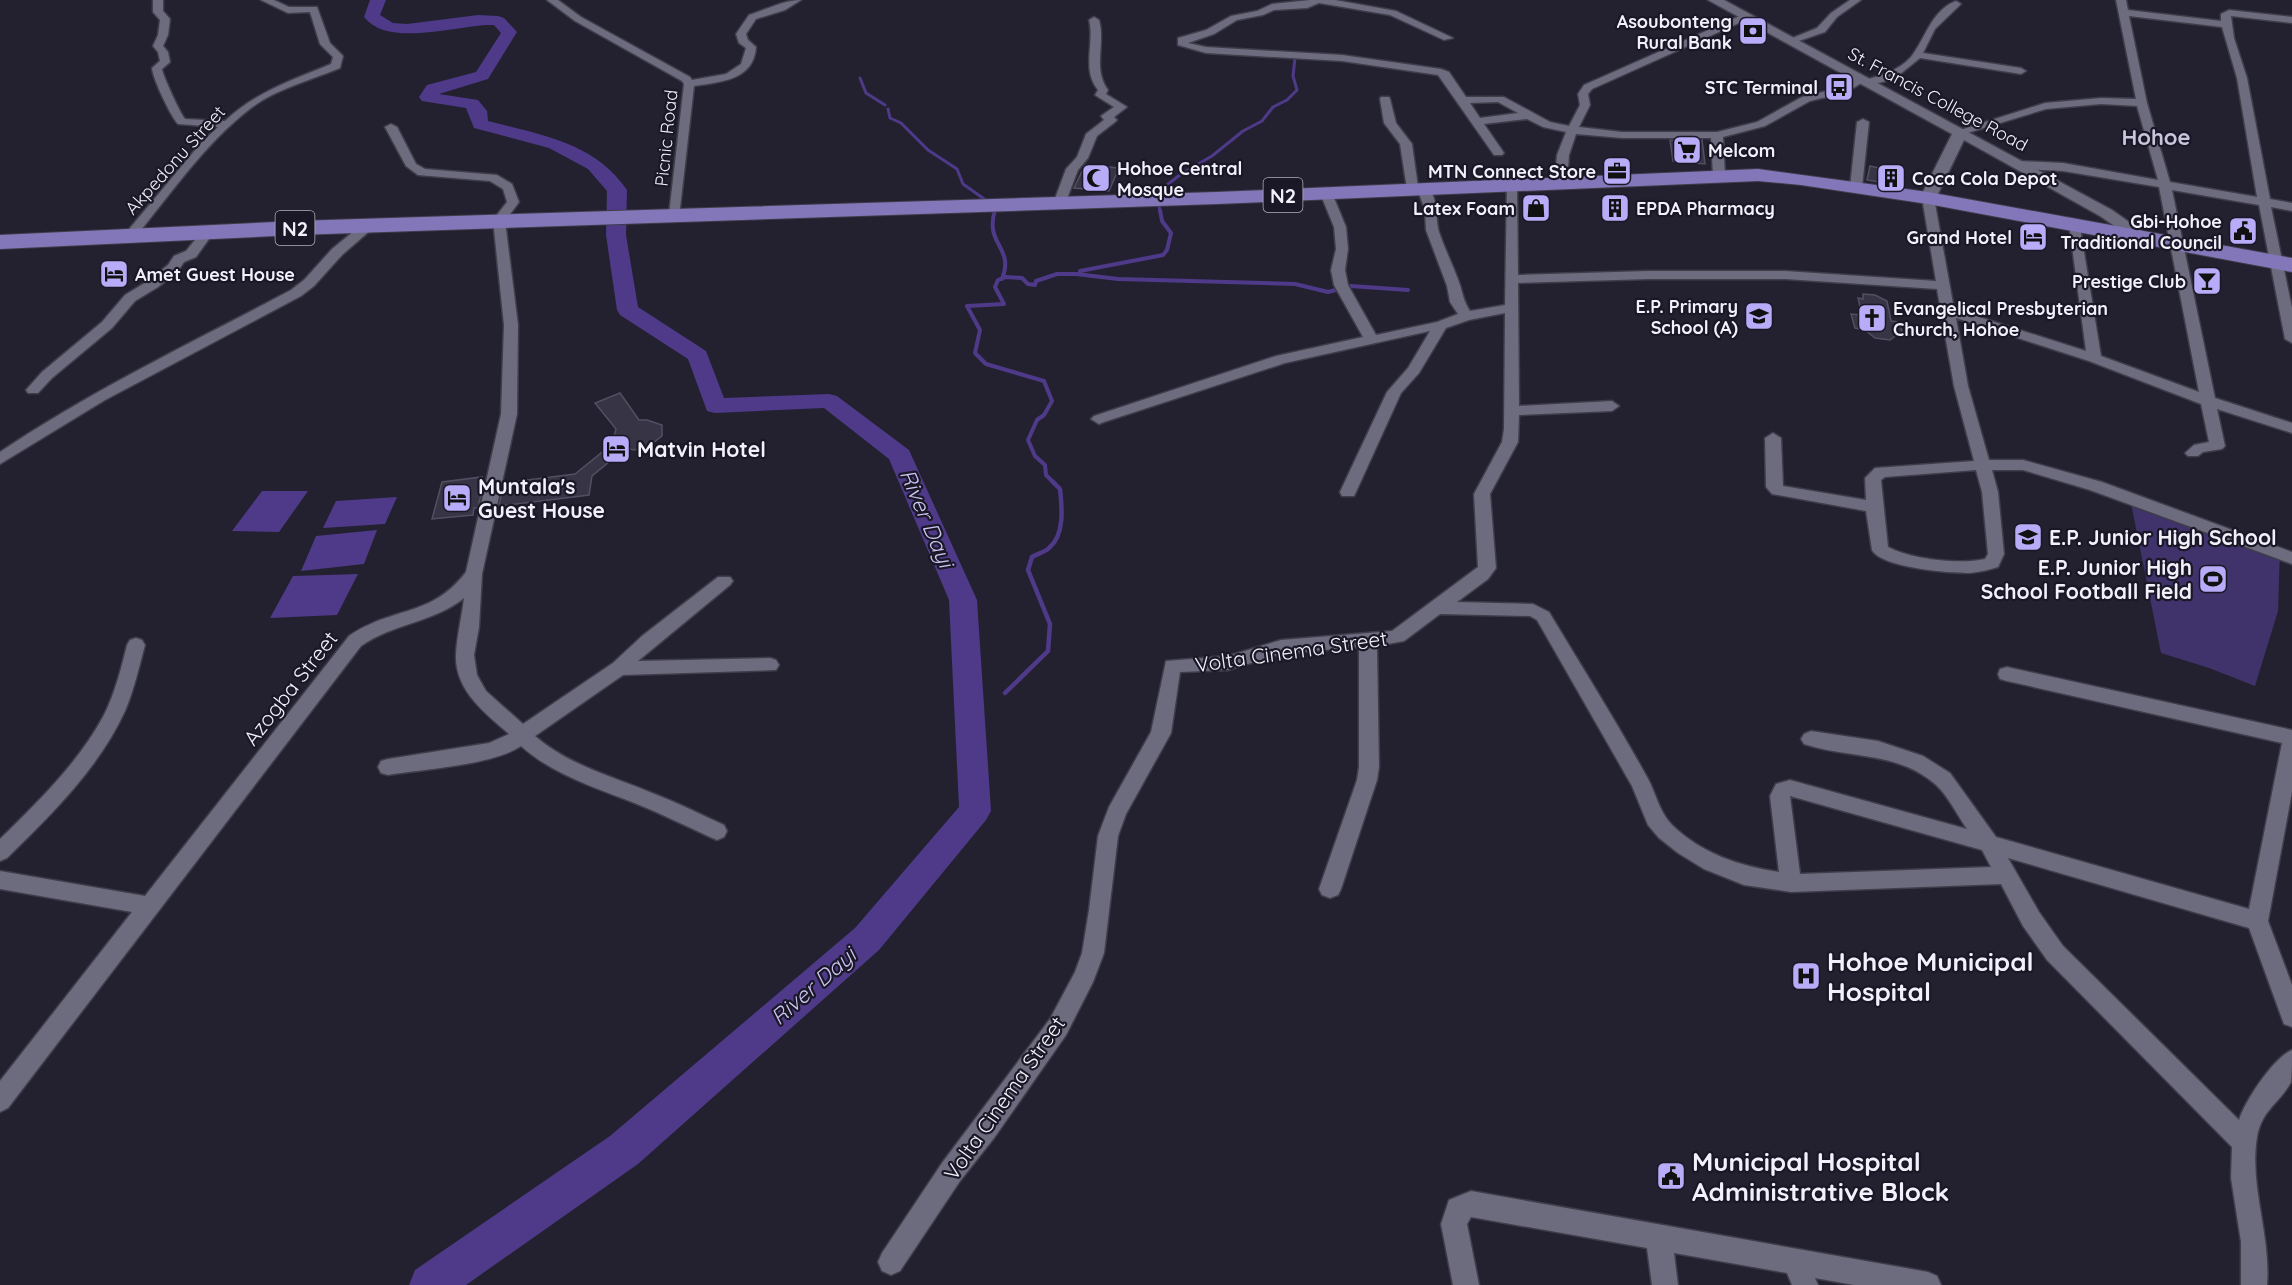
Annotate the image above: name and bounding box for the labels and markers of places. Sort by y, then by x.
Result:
place label: Asoubonteng Rural Bank [1617,10,1732,54]
bank icon: Asoubonteng Rural Bank [1737,15,1769,47]
bus stop icon: STC Terminal [1823,71,1855,103]
place label: STC Terminal [1705,76,1818,99]
supermarket icon: Melcom [1671,134,1703,166]
place label: Melcom [1708,139,1775,162]
office icon: MTN Connect Store [1601,155,1633,187]
place label: Hohoe Central Mosque [1117,157,1242,201]
place label: MTN Connect Store [1428,160,1596,183]
mosque icon: Hohoe Central Mosque [1080,162,1112,194]
building icon: Coca Cola Depot [1875,162,1907,194]
place label: Coca Cola Depot [1912,167,2057,190]
shop icon: Latex Foam [1520,192,1552,224]
building icon: EPDA Pharmacy [1599,192,1631,224]
place label: Latex Foam [1413,197,1515,220]
place label: EPDA Pharmacy [1636,197,1775,220]
place label: Gbi-Hohoe Traditional Council [2060,210,2222,254]
public building icon: Gbi-Hohoe Traditional Council [2227,215,2259,247]
hotel icon: Grand Hotel [2017,221,2049,253]
place label: Grand Hotel [1907,226,2012,249]
hotel icon: Amet Guest House [98,258,130,290]
place label: Amet Guest House [135,263,295,286]
bar icon: Prestige Club [2191,265,2223,297]
place label: Prestige Club [2072,270,2186,293]
place label: E.P. Primary School (A) [1635,295,1738,339]
place label: Evangelical Presbyterian Church, Hohoe [1893,297,2108,341]
school or university icon: E.P. Primary School (A) [1743,300,1775,332]
church icon: Evangelical Presbyterian Church, Hohoe [1856,302,1888,334]
hotel icon: Matvin Hotel [600,433,632,465]
place label: Matvin Hotel [637,436,766,462]
place label: Muntala's Guest House [478,473,605,523]
hotel icon: Muntala's Guest House [441,482,473,514]
school or university icon: E.P. Junior High School [2012,521,2044,553]
place label: E.P. Junior High School [2049,524,2277,550]
place label: E.P. Junior High School Football Field [1981,554,2192,604]
sports icon: E.P. Junior High School Football Field [2197,563,2229,595]
place label: Hohoe Municipal Hospital [1827,945,2034,1008]
hospital icon: Hohoe Municipal Hospital [1790,960,1822,992]
place label: Municipal Hospital Administrative Block [1692,1145,1949,1208]
public building icon: Municipal Hospital Administrative Block [1655,1160,1687,1192]

